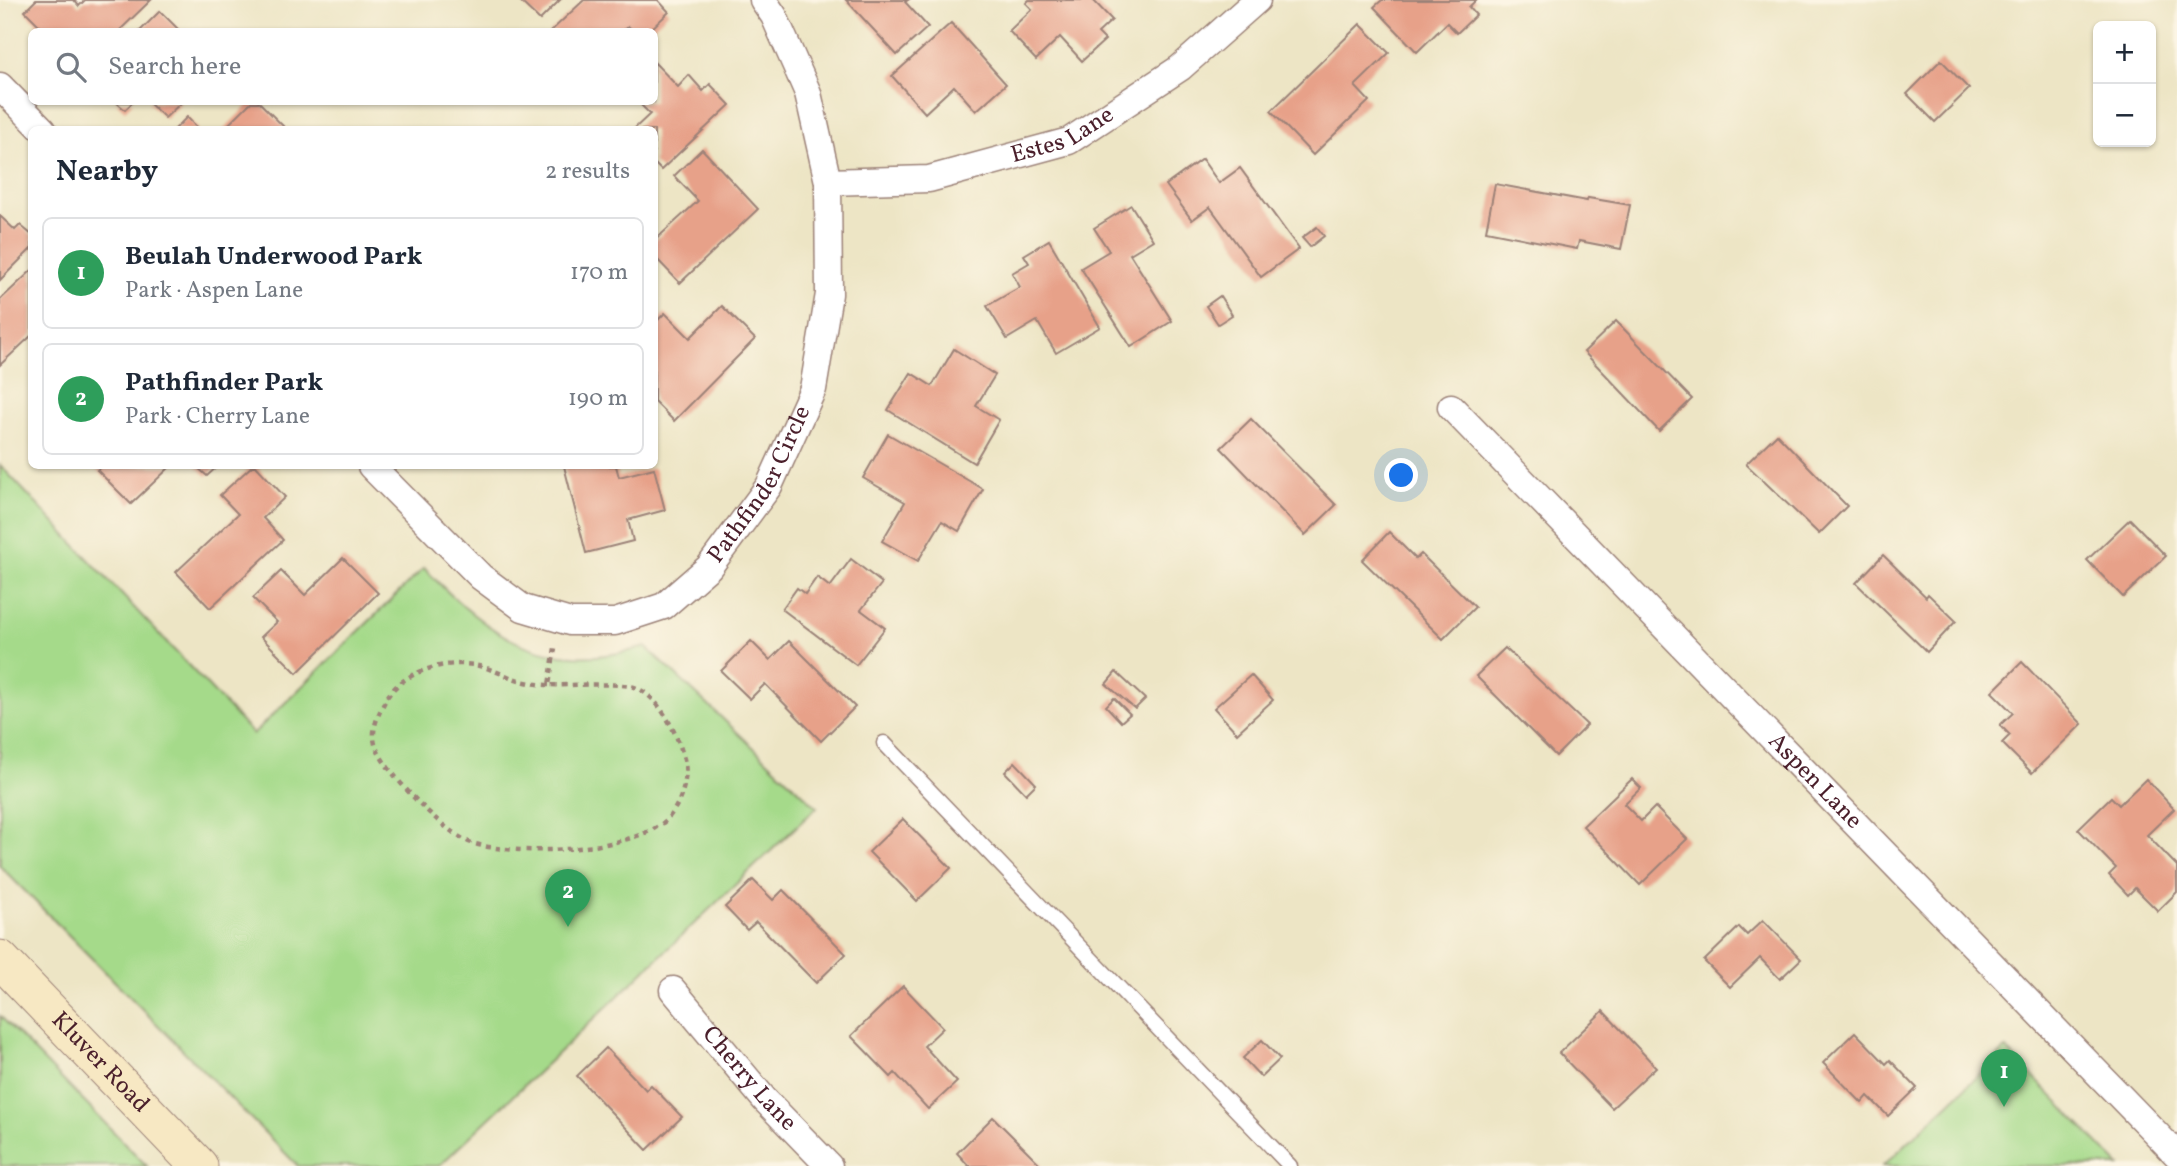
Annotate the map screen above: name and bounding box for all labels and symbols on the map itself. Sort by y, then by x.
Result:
street label: Estes Lane [1007,99,1121,173]
street label: Pathfinder Circle [700,400,820,571]
your location [1384,458,1418,492]
street label: Aspen Lane [1760,726,1869,837]
pin: 2 [545,869,591,927]
street label: Kluver Road [43,1004,157,1121]
street label: Cherry Lane [693,1019,804,1139]
pin: 1 [1981,1049,2027,1107]

